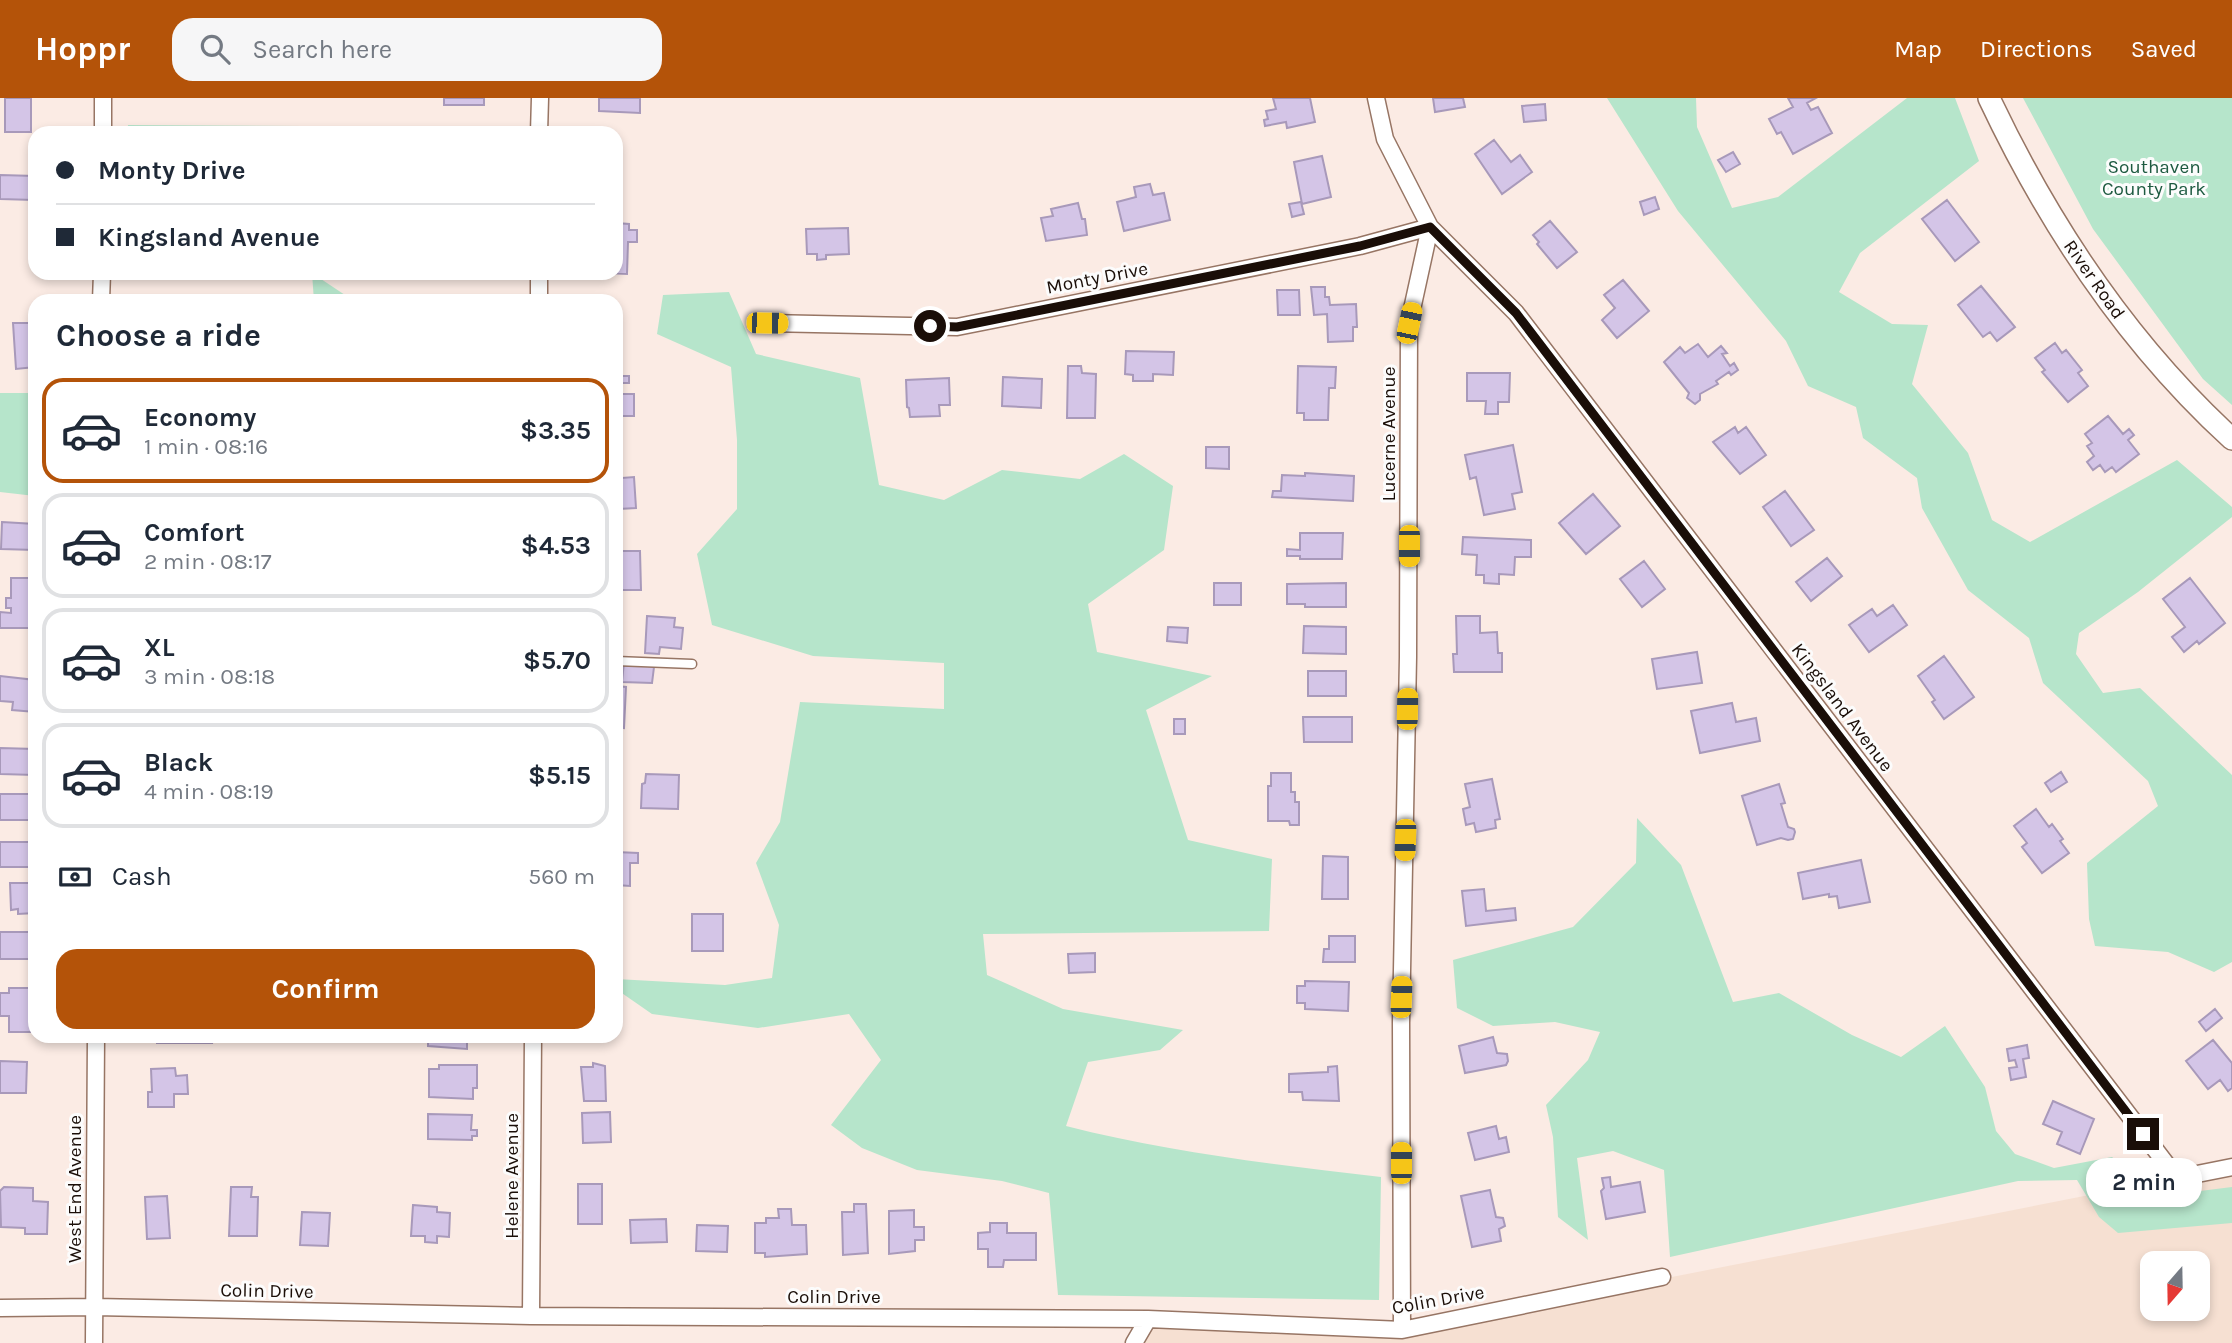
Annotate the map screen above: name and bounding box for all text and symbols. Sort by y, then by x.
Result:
search box [172,18,662,81]
text: Hoppr [35,30,130,68]
icon: search [196,30,234,68]
text: Search here [252,34,392,65]
text: Map [1894,35,1942,63]
text: Directions [1980,35,2093,63]
text: Saved [2131,35,2197,63]
text: Monty Drive [98,155,245,186]
park label: Southaven County Park [2102,156,2206,200]
text: Kingsland Avenue [98,222,320,253]
street label: River Road [2059,236,2129,323]
street label: Monty Drive [1045,257,1150,299]
car [1395,300,1424,346]
route start [914,310,946,342]
car [746,312,789,334]
text: Choose a ride [56,317,261,354]
street label: Lucerne Avenue [1378,366,1400,502]
icon: car [60,399,123,462]
text: Economy [144,402,256,433]
text: $3.35 [520,415,591,446]
text: 1 min · 08:16 [144,433,268,460]
icon: car [60,514,123,577]
text: Comfort [144,517,245,548]
car [1399,525,1420,567]
text: $4.53 [521,530,591,561]
text: 2 min · 08:17 [144,548,272,575]
icon: car [60,629,123,692]
text: XL [144,632,175,663]
street label: Kingsland Avenue [1787,639,1898,776]
text: $5.70 [523,645,591,676]
text: 3 min · 08:18 [144,663,275,690]
car [1397,688,1418,730]
icon: car [60,744,123,807]
text: Black [144,747,213,778]
text: $5.15 [528,760,591,791]
text: 4 min · 08:19 [144,778,274,805]
car [1394,819,1417,861]
icon: cash [56,858,94,896]
text: Cash [112,861,172,892]
text: 560 m [528,863,595,890]
button: Confirm [56,949,595,1029]
car [1390,976,1413,1018]
street label: Helene Avenue [501,1113,523,1239]
street label: West End Avenue [64,1115,86,1263]
route end [2127,1118,2159,1150]
car [1391,1142,1412,1184]
callout: 2 min [2085,1158,2201,1208]
text: 2 min [2112,1169,2176,1196]
north arrow [2140,1251,2210,1321]
map controls [2140,1251,2210,1321]
street label: Colin Drive [220,1279,314,1303]
street label: Colin Drive [1390,1281,1486,1319]
street label: Colin Drive [787,1286,881,1308]

